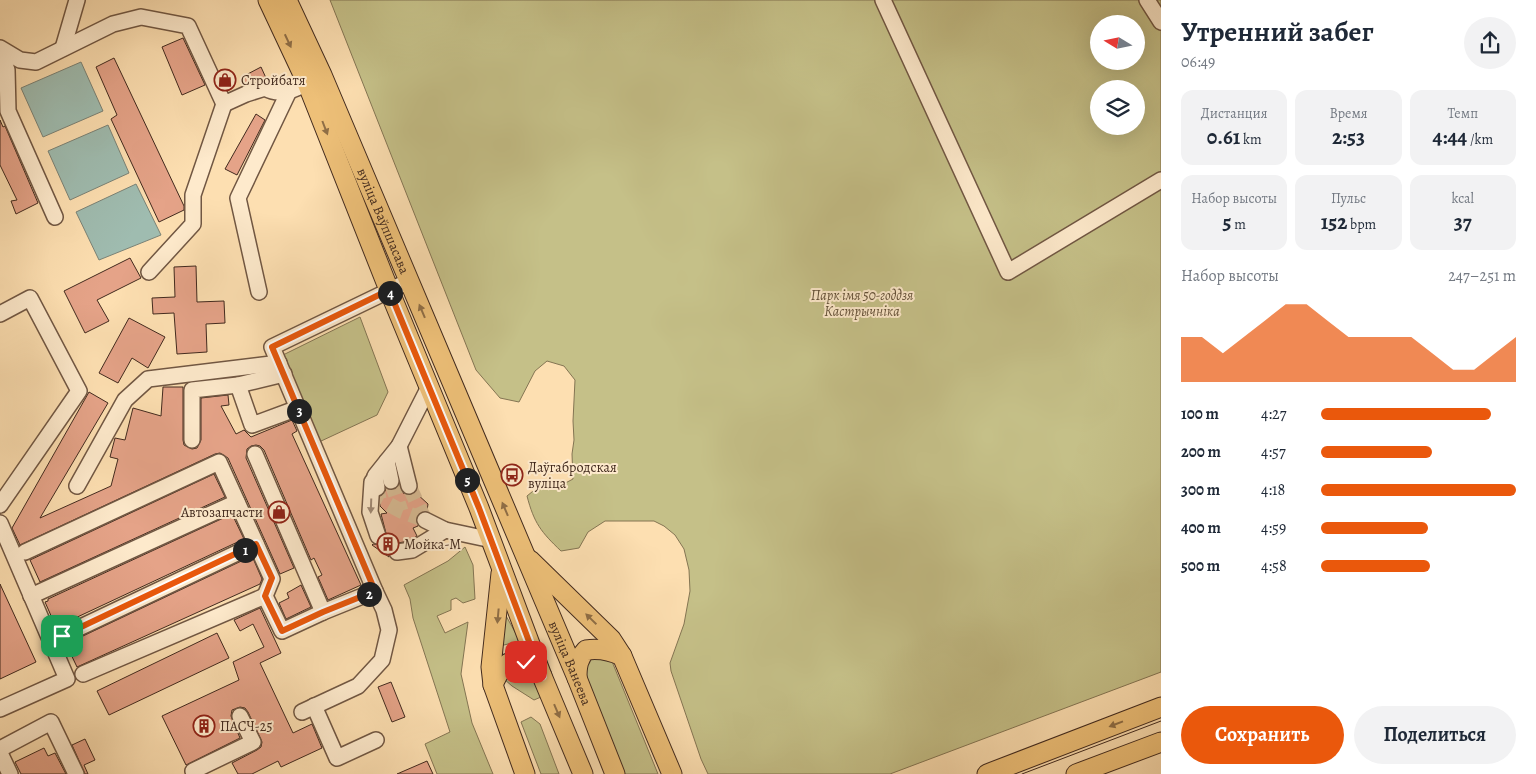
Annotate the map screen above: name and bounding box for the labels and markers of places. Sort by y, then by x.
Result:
shop icon: Стройбатя [213,68,237,92]
place label: Стройбатя [241,71,306,90]
pin: 4 [378,280,402,306]
pin: 3 [286,398,312,424]
place label: Даўгабродская вуліца [528,458,617,493]
bus stop icon: Даўгабродская вуліца [500,463,524,487]
pin: 5 [454,468,480,492]
shop icon: Автозапчасти [267,500,291,524]
place label: Автозапчасти [180,503,263,522]
building icon: Мойка-М [376,532,400,556]
place label: Мойка-М [404,535,461,554]
pin: 1 [232,538,258,562]
pin: 2 [356,582,382,606]
pin [41,615,83,657]
pin [505,641,547,683]
building icon: ПАСЧ-25 [192,714,216,738]
place label: ПАСЧ-25 [220,717,273,736]

